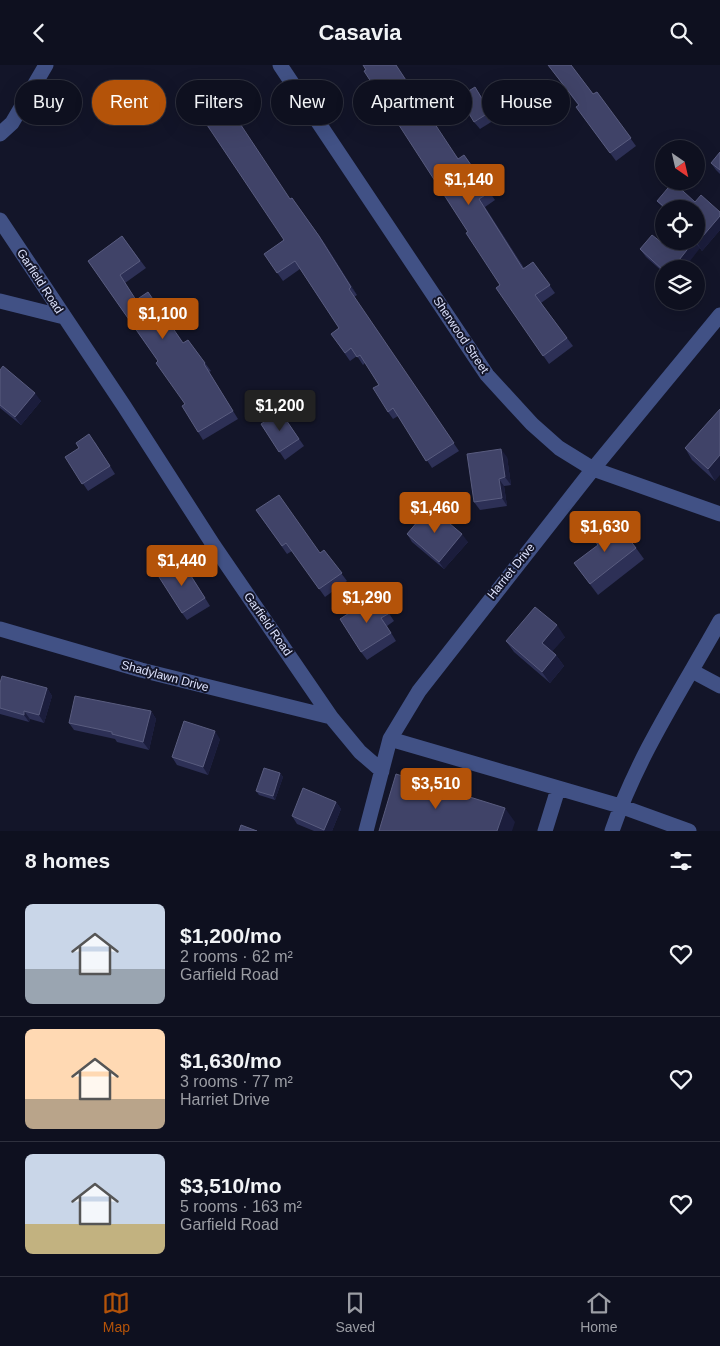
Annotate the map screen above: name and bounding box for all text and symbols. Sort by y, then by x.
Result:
icon: back [25,19,53,47]
icon: search [667,19,695,47]
text: Casavia [318,20,402,45]
chip: Buy [15,80,82,125]
chip: Rent [92,80,166,125]
chip: Filters [176,80,261,125]
chip: New [271,80,343,125]
chip: Apartment [353,80,472,125]
chip: House [482,80,570,125]
north arrow [655,140,705,190]
map controls [655,140,705,310]
pin: $1,140 [428,163,510,206]
text: $1,140 [445,171,493,188]
button: locate [655,200,705,250]
street label: Garfield Road [14,246,66,316]
button: layers [655,260,705,310]
street label: Sherwood Street [430,294,492,377]
pin: $1,100 [122,297,204,340]
text: $1,100 [139,305,187,322]
pin: $1,200 [239,389,321,432]
text: $1,200 [256,397,304,414]
pin: $1,460 [394,491,476,534]
text: $1,460 [411,499,459,516]
pin: $1,630 [564,511,646,553]
text: $1,630 [581,518,629,535]
street label: Harriet Drive [484,540,538,602]
pin: $1,440 [141,545,223,587]
text: $1,440 [158,552,206,569]
pin: $1,290 [326,581,408,624]
text: $1,290 [343,589,391,606]
street label: Garfield Road [241,590,295,658]
street label: Shadylawn Drive [120,658,211,694]
pin: $3,510 [395,767,477,810]
text: $3,510 [412,775,460,792]
icon: filters [667,847,695,875]
text: 8 homes [25,849,110,872]
icon: home [65,924,125,984]
text: $1,200/mo [180,924,282,947]
icon: heart [667,940,695,968]
text: 2 rooms · 62 m² [180,948,293,965]
text: Garfield Road [180,966,279,983]
icon: home [65,1049,125,1109]
text: $1,630/mo [180,1049,282,1072]
icon: heart [667,1065,695,1093]
text: 3 rooms · 77 m² [180,1073,293,1090]
text: Harriet Drive [180,1091,270,1108]
icon: home [65,1174,125,1234]
text: $3,510/mo [180,1174,282,1197]
icon: heart [667,1190,695,1218]
text: 5 rooms · 163 m² [180,1198,302,1215]
text: Garfield Road [180,1216,279,1233]
tab: Map [102,1289,130,1335]
tab: Saved [335,1289,375,1335]
tab: Home [580,1289,617,1335]

